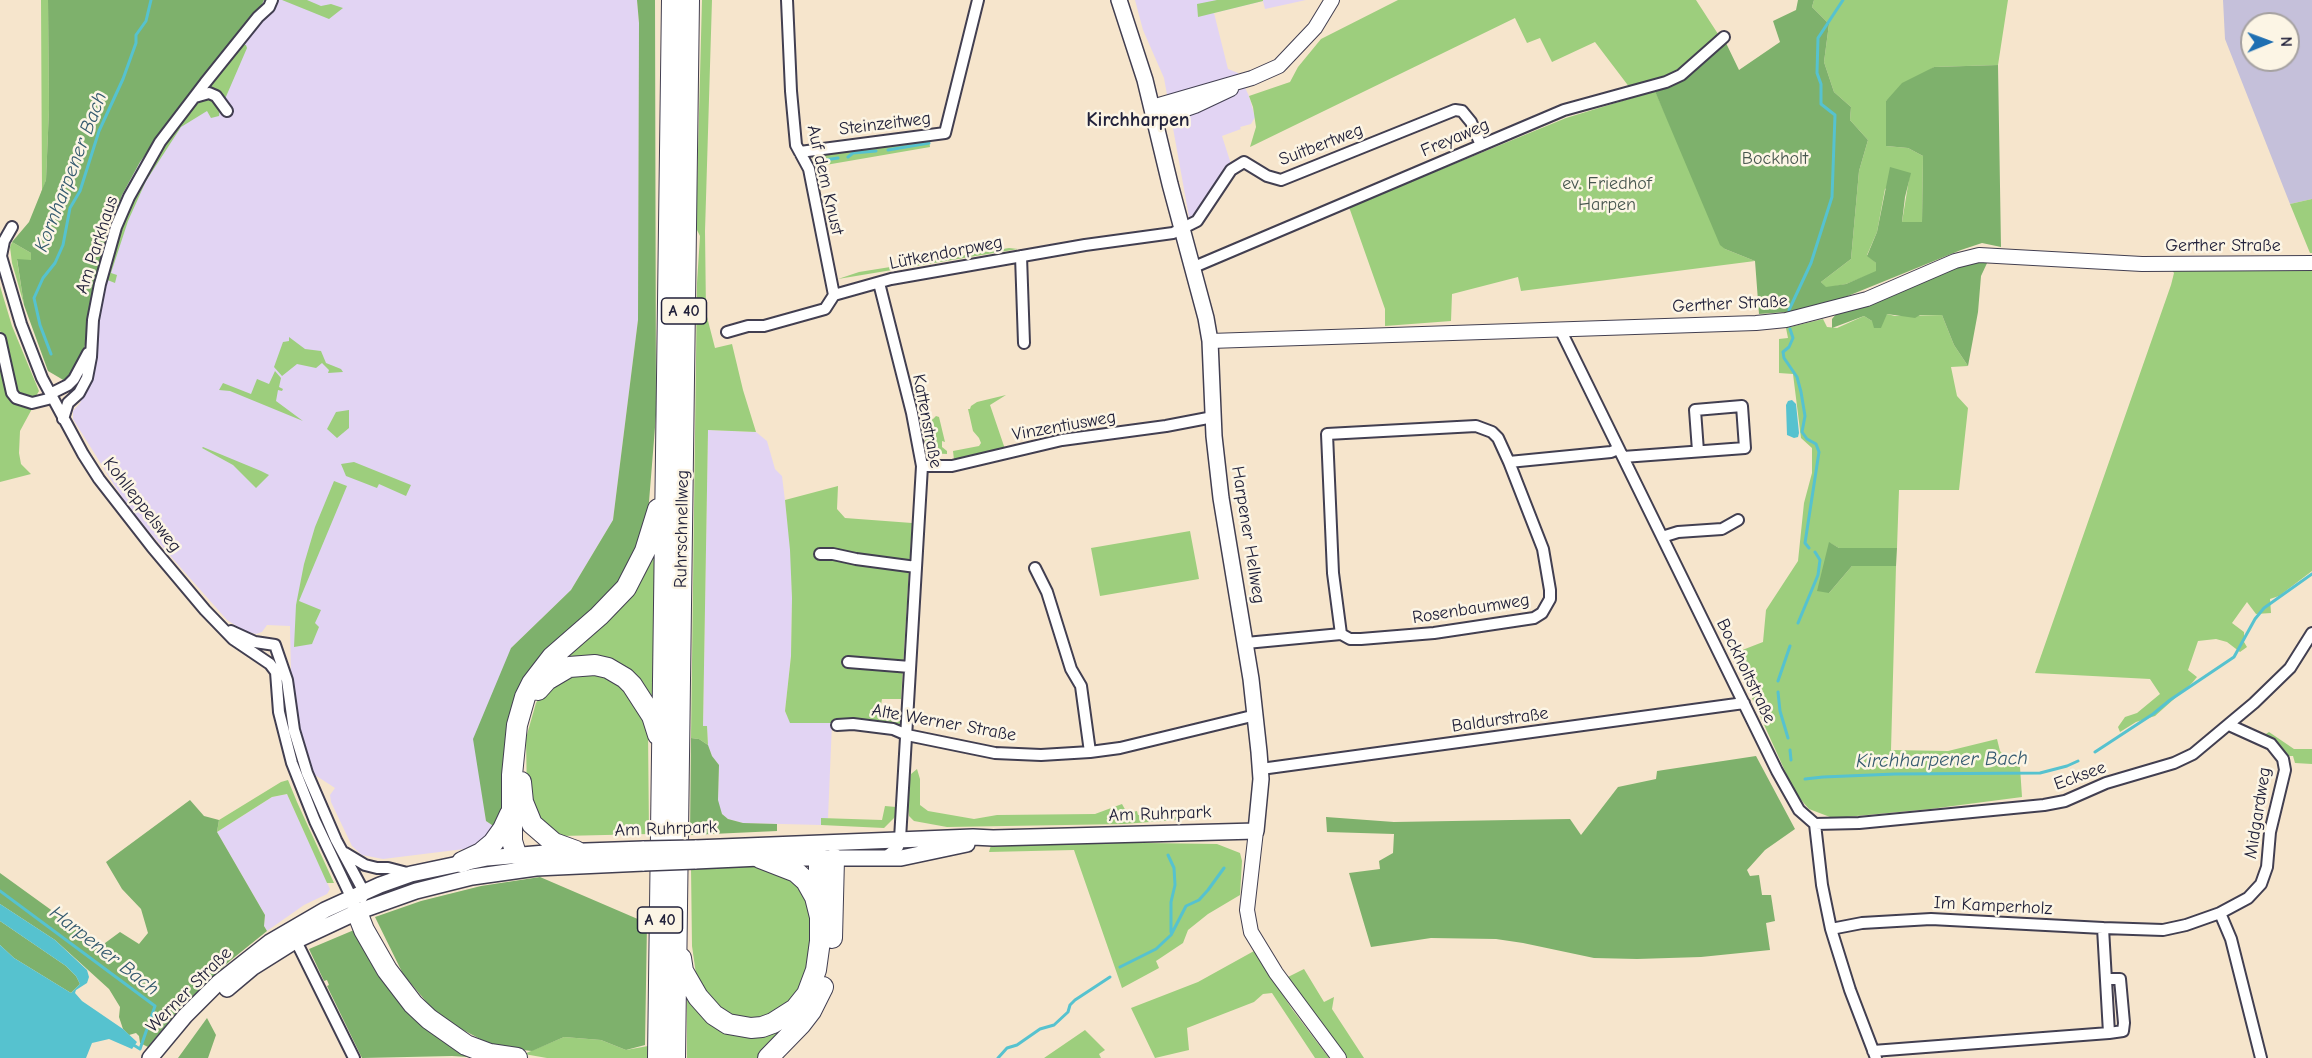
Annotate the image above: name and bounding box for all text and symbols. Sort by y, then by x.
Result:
north arrow [2240,12,2300,72]
text: N [2277,36,2295,47]
water label: Kornharpener Bach [29,89,113,255]
street label: Steinzeitweg [838,108,932,140]
district label: Kirchharpen [1086,108,1190,132]
street label: Freyaweg [1418,114,1492,162]
street label: Suitbertweg [1276,119,1366,171]
street label: Auf dem Knust [802,123,848,237]
park label: Bockholt [1742,148,1808,170]
park label: ev. Friedhof Harpen [1562,173,1652,216]
street label: Am Parkhaus [71,193,123,297]
street label: Lütkendorpweg [887,231,1005,275]
street label: Gerther Straße [2165,235,2281,257]
street label: Gerther Straße [1672,290,1788,318]
road number: A 40 [662,298,706,324]
street label: Kattenstraße [907,372,947,470]
street label: Vinzentiusweg [1010,406,1118,446]
street label: Kohlleppelsweg [98,453,186,557]
street label: Harpener Hellweg [1226,465,1270,605]
street label: Ruhrschnellweg [670,470,694,588]
street label: Rosenbaumweg [1411,589,1531,629]
street label: Bockholtstraße [1711,615,1781,727]
street label: Alte Werner Straße [870,700,1018,746]
street label: Baldurstraße [1450,703,1550,737]
water label: Kirchharpener Bach [1856,747,2028,773]
street label: Ecksee [2051,757,2109,795]
street label: Midgardweg [2240,766,2276,860]
street label: Am Ruhrpark [1108,801,1212,827]
street label: Am Ruhrpark [614,816,718,842]
street label: Im Kamperholz [1933,892,2053,920]
water label: Harpener Bach [44,901,164,1001]
road number: A 40 [638,907,682,933]
street label: Werner Straße [142,943,236,1037]

